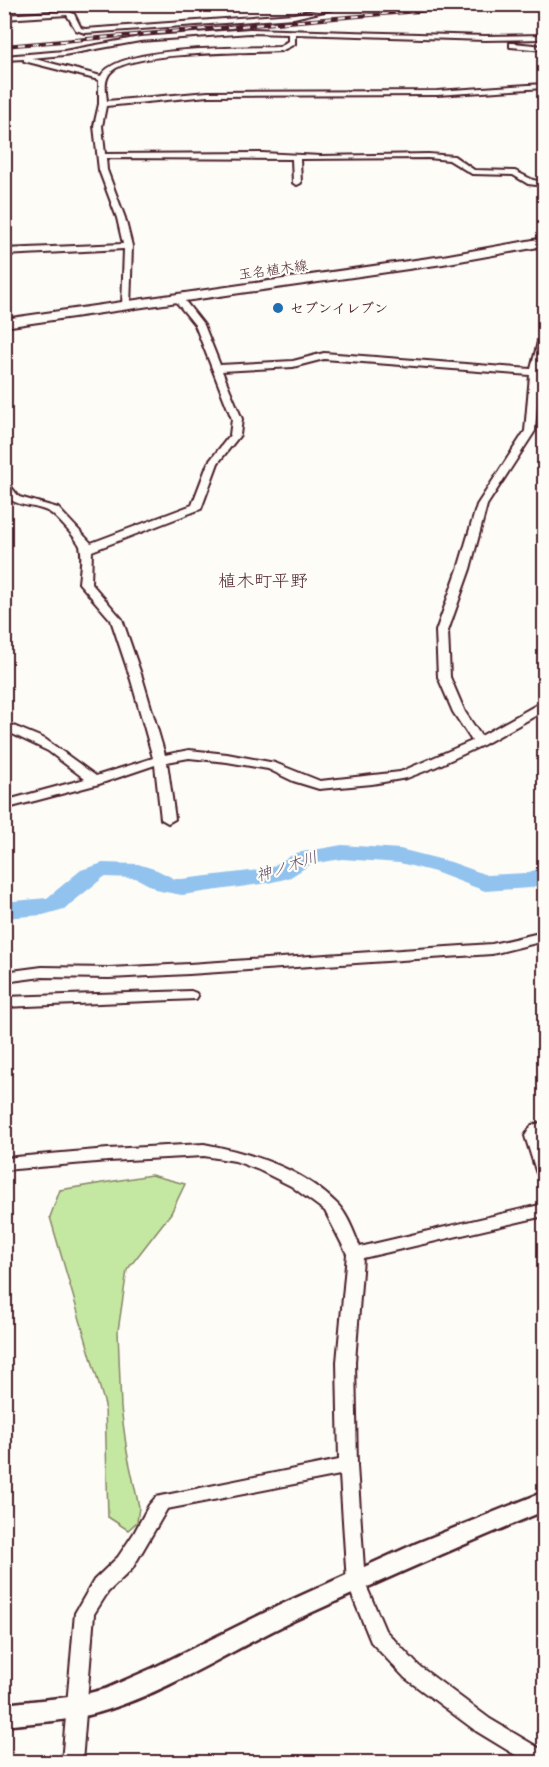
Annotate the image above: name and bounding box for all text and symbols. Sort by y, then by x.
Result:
street label: 玉名植木線 [237,257,309,283]
place label: セブンイレブン [290,300,388,317]
marker: セブンイレブン [271,301,285,315]
district label: 植木町平野 [218,571,308,592]
water label: 神ノ木川 [254,848,320,886]

